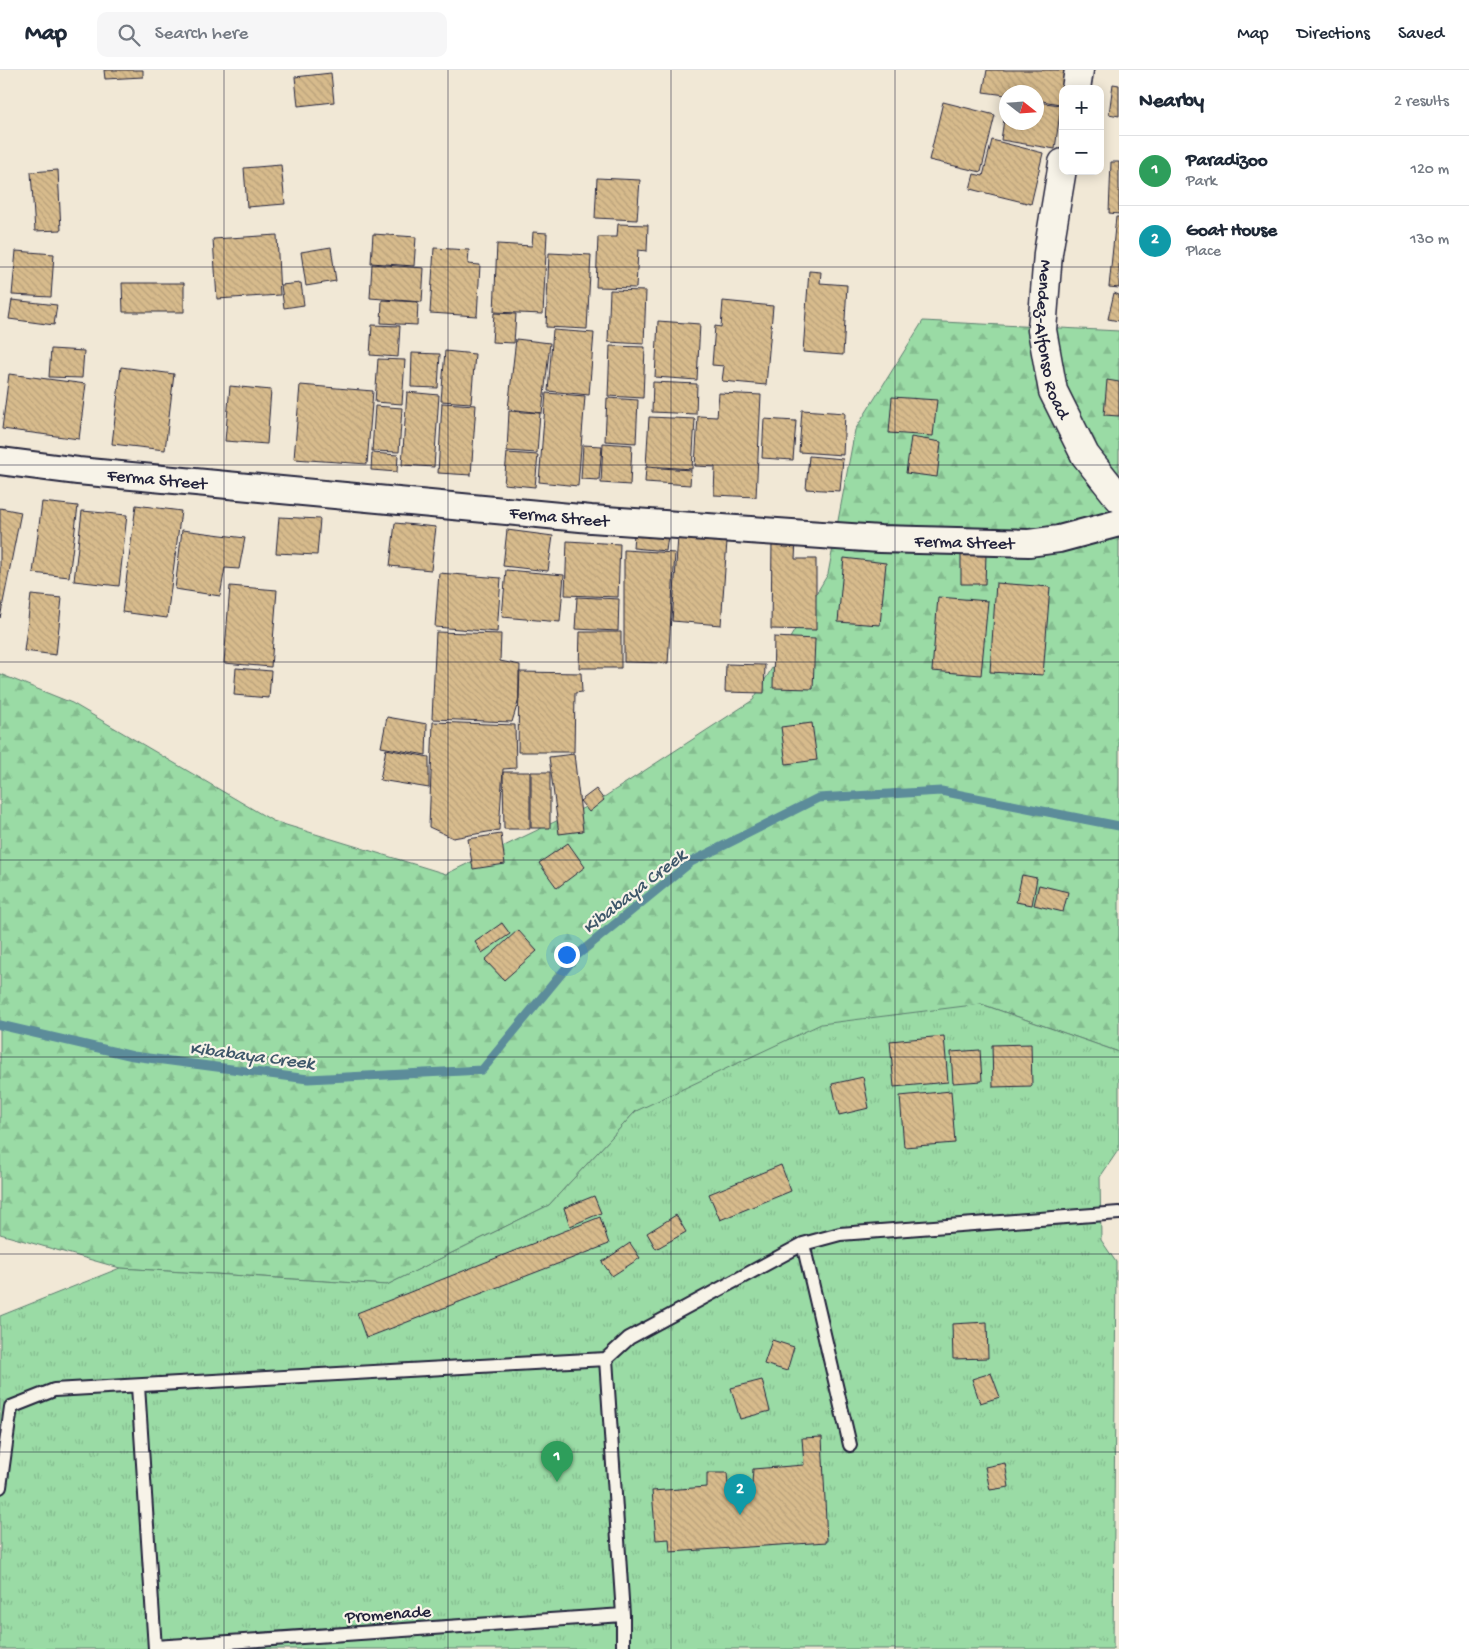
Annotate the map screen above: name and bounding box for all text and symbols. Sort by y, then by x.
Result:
search box [97,12,447,57]
text: Map [25,20,67,49]
icon: search [115,21,143,49]
text: Search here [155,23,248,46]
text: Map [1237,24,1269,45]
text: Directions [1297,24,1370,45]
text: Saved [1398,24,1444,45]
north arrow [999,85,1044,130]
map controls [1059,85,1104,175]
button: + [1059,85,1104,130]
text: Nearby [1139,90,1204,115]
text: 2 results [1394,93,1449,112]
button: − [1059,130,1104,175]
text: Paradizoo [1186,150,1268,173]
text: 1 [1152,161,1158,180]
text: 120 m [1410,161,1449,180]
text: Park [1186,173,1217,192]
text: Goat House [1186,220,1277,243]
text: 2 [1151,231,1159,250]
text: 130 m [1410,231,1449,250]
text: Place [1186,243,1221,262]
street label: Mendez-Alfonso Road [1029,259,1074,424]
street label: Ferma Street [105,466,209,496]
street label: Ferma Street [507,503,611,533]
street label: Ferma Street [913,532,1016,556]
water label: Kibabaya Creek [579,844,693,940]
your location [554,942,580,968]
water label: Kibabaya Creek [188,1038,317,1077]
pin: 1 [541,1441,573,1482]
pin: 2 [724,1474,756,1515]
street label: Promenade [343,1602,433,1629]

